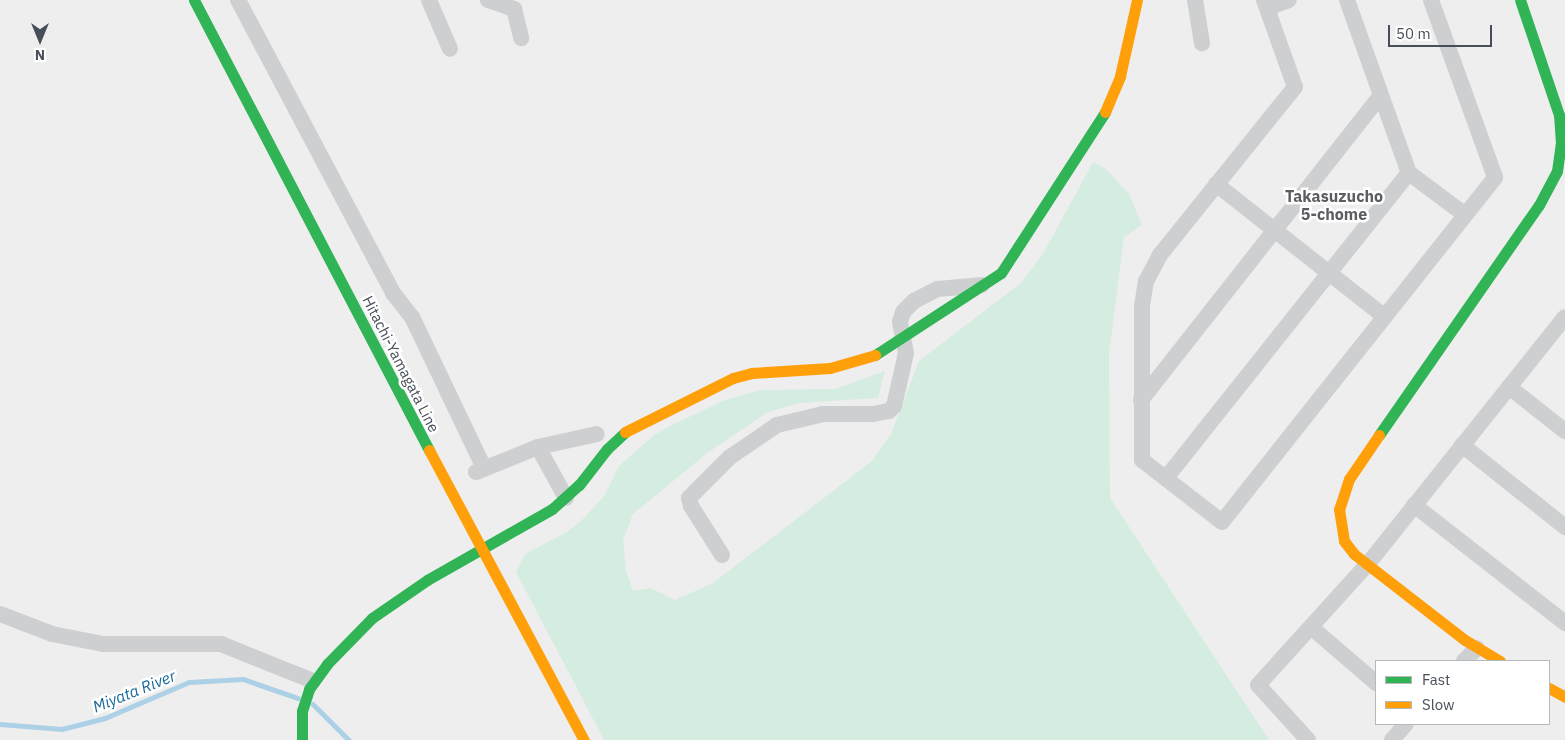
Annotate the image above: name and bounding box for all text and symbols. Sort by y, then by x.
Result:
north arrow [15,15,65,65]
scale bar [1390,15,1494,47]
text: 50 m [1396,24,1431,43]
text: N [35,46,45,64]
district label: Takasuzucho 5-chome [1285,186,1383,224]
street label: Hitachi-Yamagata Line [359,293,443,435]
legend [1375,660,1550,725]
water label: Miyata River [90,666,178,716]
text: Fast [1422,670,1450,689]
text: Slow [1422,695,1455,714]

